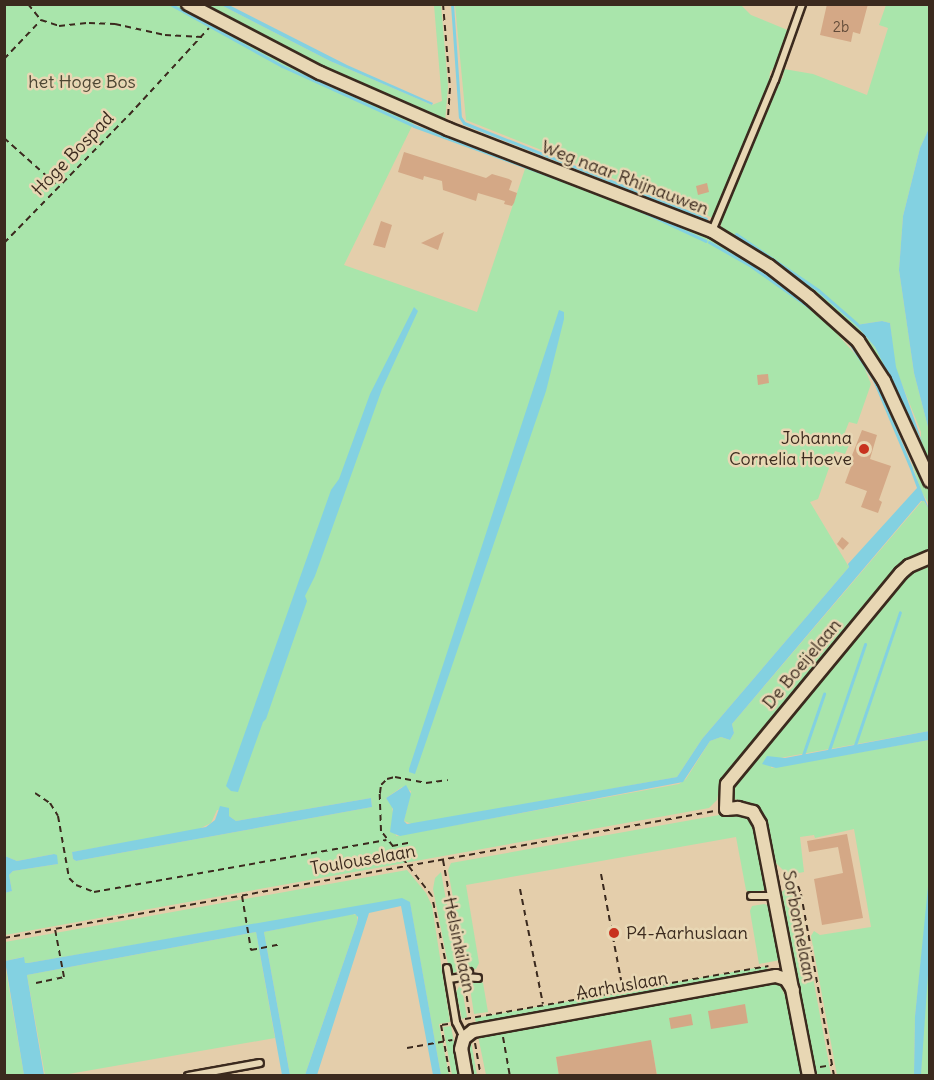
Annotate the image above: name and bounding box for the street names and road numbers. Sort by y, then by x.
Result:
street label: Hoge Bospad [28,108,118,200]
street label: Weg naar Rhijnauwen [538,136,712,220]
street label: De Boeijelaan [758,615,846,713]
street label: Toulouselaan [309,840,417,880]
street label: Sorbonnelaan [778,868,820,984]
street label: Helsinkilaan [438,895,480,995]
street label: Aarhuslaan [574,967,670,1005]

